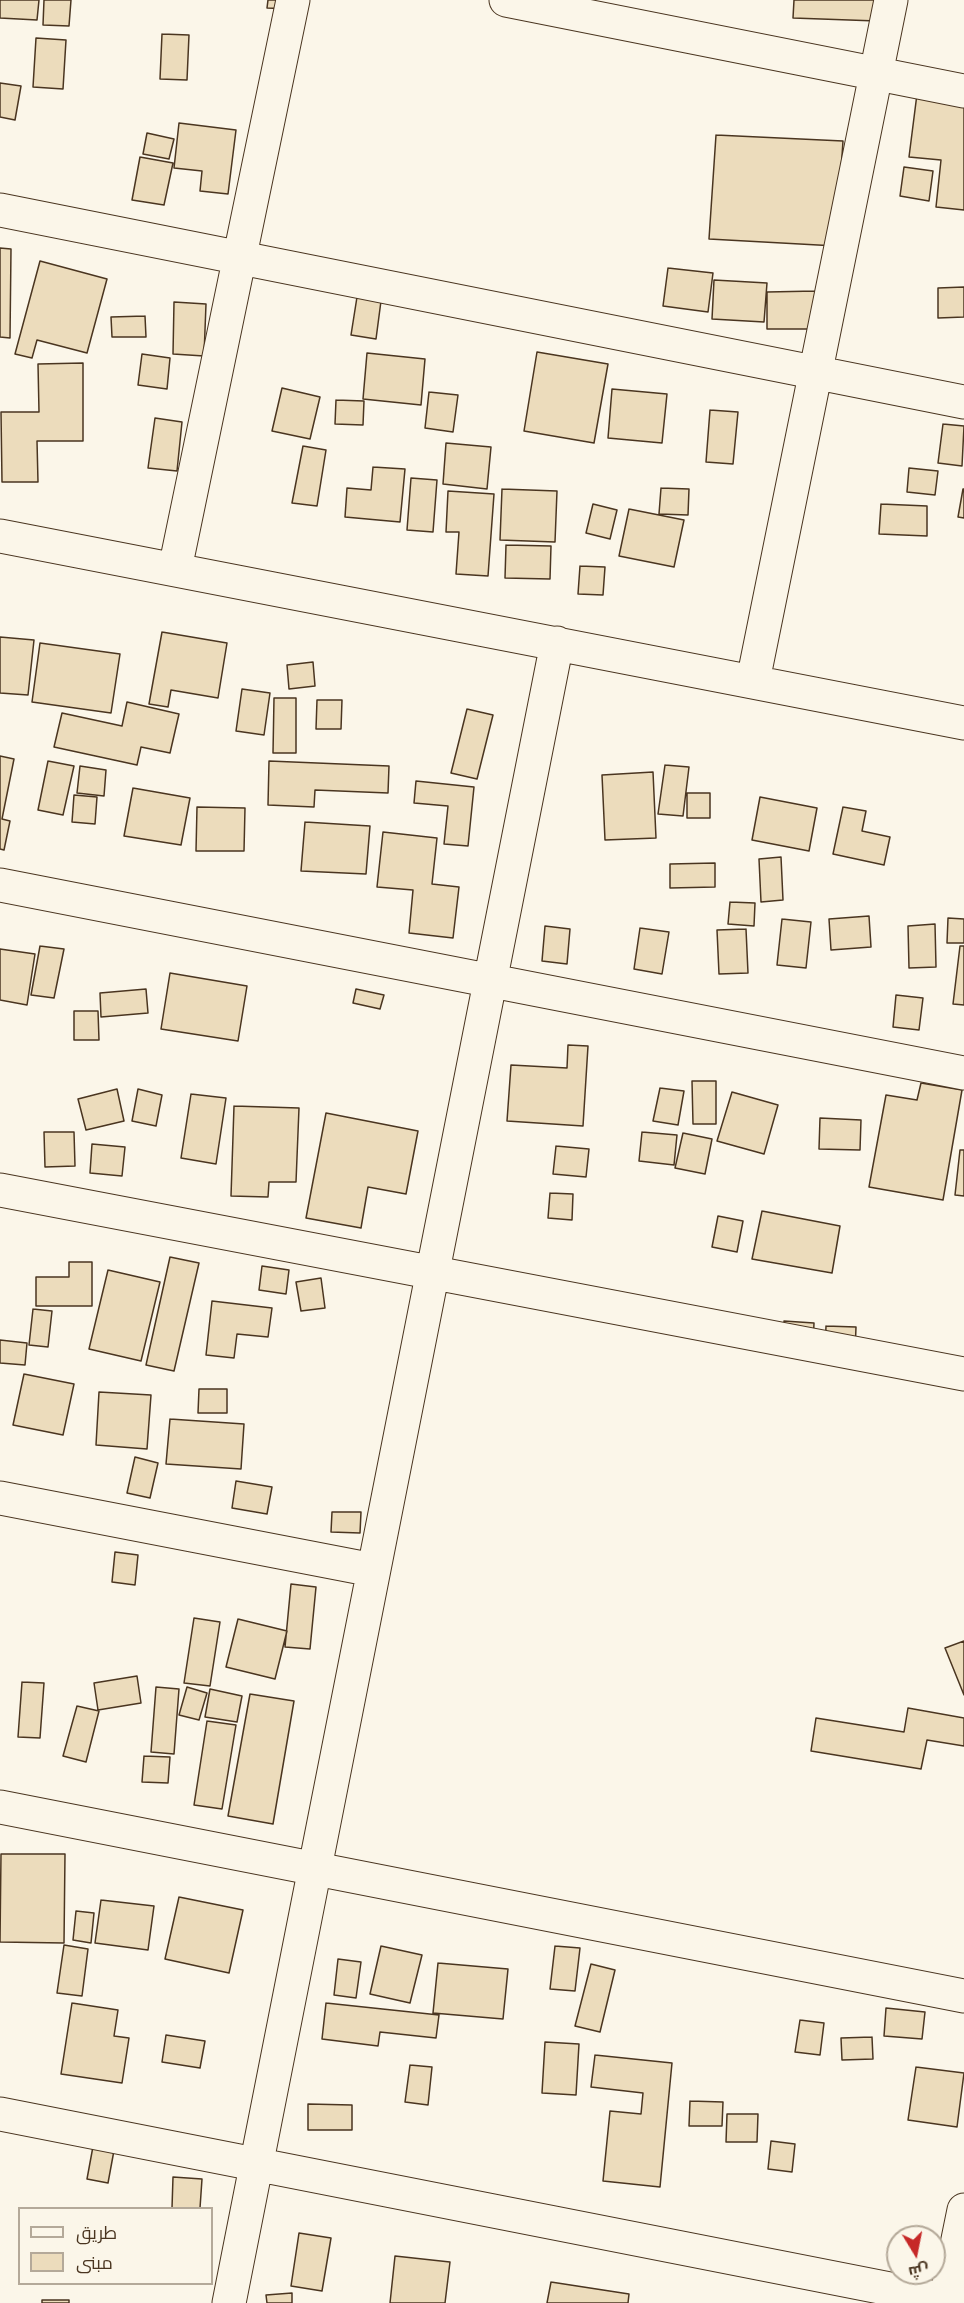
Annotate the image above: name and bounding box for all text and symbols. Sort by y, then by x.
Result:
legend [18,2207,213,2285]
text: طريق [76,2221,117,2244]
north arrow [886,2225,946,2285]
text: مبنى [76,2251,113,2274]
text: ش [907,2259,931,2283]

